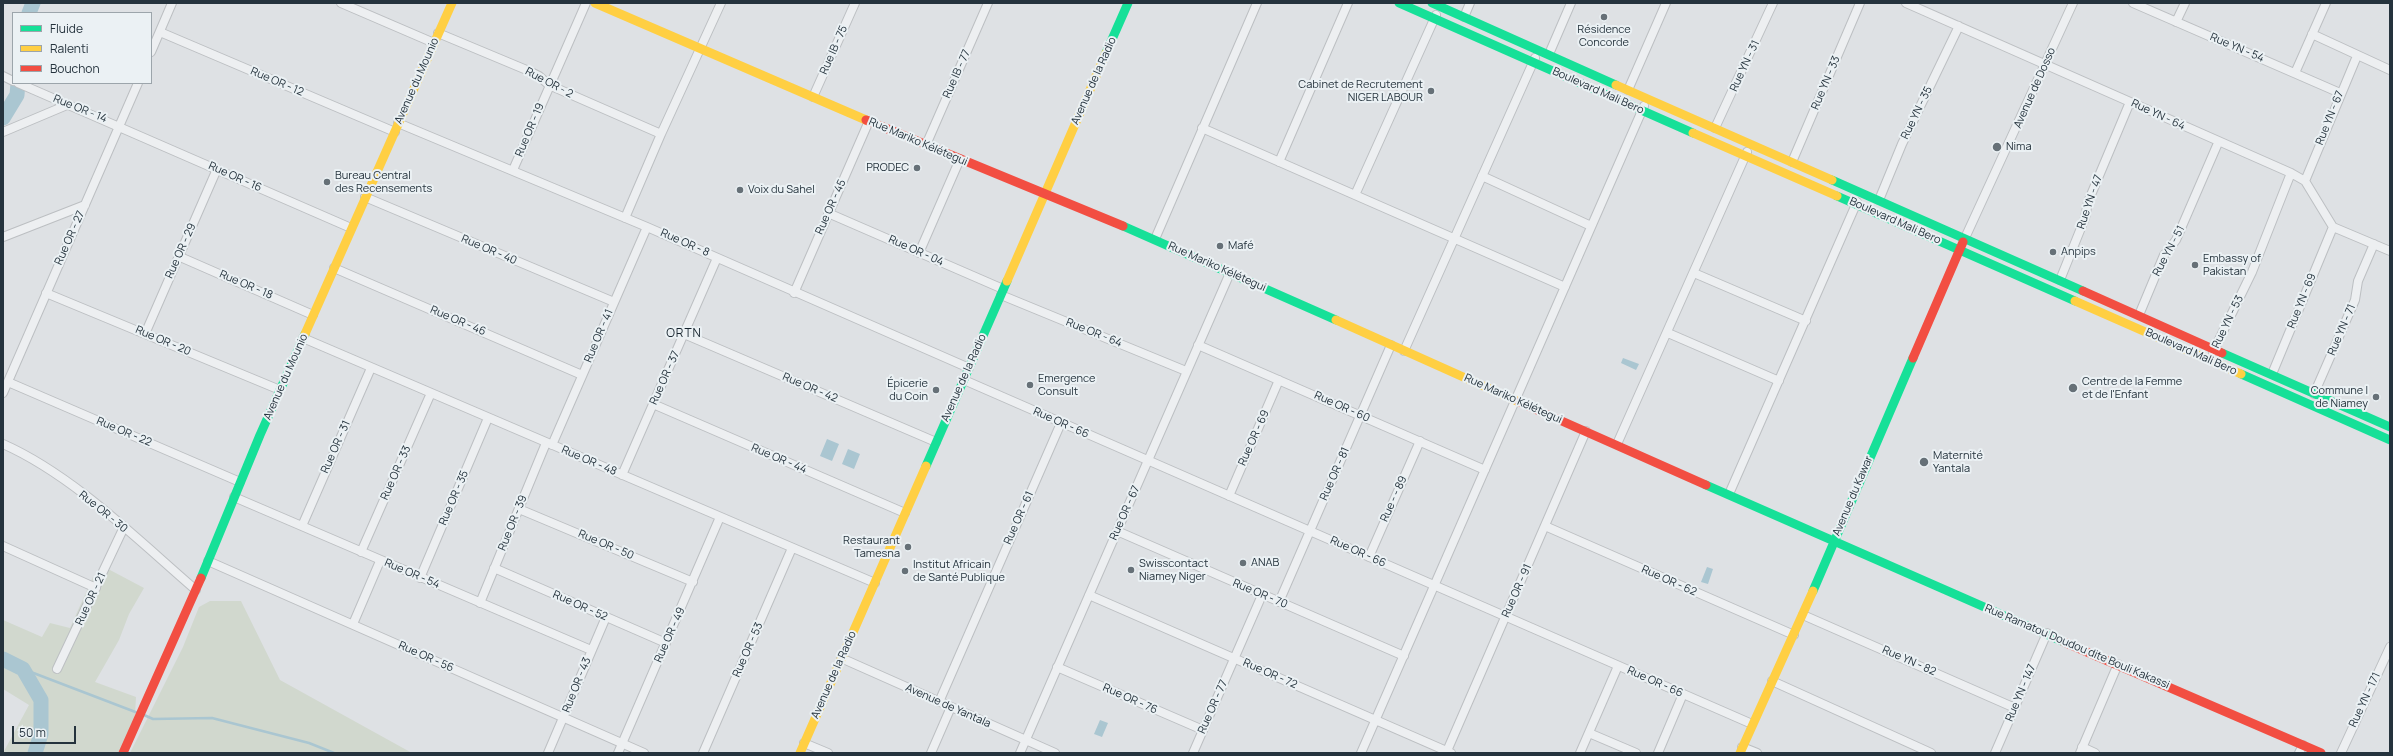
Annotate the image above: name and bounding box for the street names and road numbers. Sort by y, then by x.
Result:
street label: Rue IB - 75 [817,23,851,77]
street label: Rue YN - 54 [2208,31,2266,65]
street label: Avenue de la Radio [1069,35,1119,127]
street label: Avenue du Mounio [392,36,442,126]
street label: Rue YN - 31 [1727,38,1763,94]
street label: Avenue de Dosso [2011,46,2059,130]
street label: Rue IB - 77 [940,48,974,100]
street label: Rue YN - 33 [1809,54,1843,112]
street label: Rue OR - 12 [248,65,306,99]
street label: Rue OR - 2 [523,65,575,101]
street label: Boulevard Mali Bero [1550,65,1646,117]
street label: Rue YN - 35 [1899,84,1935,142]
street label: Rue YN - 67 [2313,89,2347,147]
street label: Rue OR - 14 [51,92,109,126]
street label: Rue YN - 64 [2129,97,2187,133]
street label: Rue OR - 19 [513,101,547,159]
street label: Rue Mariko Kélétegui [867,115,969,169]
street label: Rue OR - 16 [206,159,264,195]
street label: Rue YN - 47 [2075,173,2105,231]
street label: Rue OR - 45 [813,177,849,237]
street label: Boulevard Mali Bero [1847,195,1943,247]
street label: Rue OR - 27 [52,209,88,267]
street label: Rue OR - 29 [163,221,199,281]
street label: Rue YN - 51 [2150,223,2188,279]
street label: Rue OR - 8 [658,226,712,260]
street label: Rue OR - 40 [459,232,519,268]
street label: Rue OR - 04 [886,233,946,269]
street label: Rue Mariko Kélétegui [1166,239,1268,295]
street label: Rue OR - 18 [217,268,275,302]
street label: Rue YN - 69 [2285,271,2319,331]
street label: Rue YN - 53 [2210,293,2246,351]
street label: Rue YN - 71 [2325,302,2359,358]
street label: Rue OR - 46 [428,303,488,339]
street label: Rue OR - 41 [582,307,616,365]
street label: Rue OR - 64 [1064,316,1124,350]
street label: Rue OR - 20 [133,323,193,359]
street label: Boulevard Mali Bero [2143,326,2239,378]
street label: Avenue du Mounio [261,332,311,422]
street label: Avenue de la Radio [939,332,989,424]
street label: Rue OR - 37 [647,349,683,407]
street label: Rue OR - 42 [780,370,840,406]
street label: Rue Mariko Kélétegui [1462,371,1564,427]
street label: Rue OR - 60 [1312,389,1372,425]
street label: Rue OR - 66 [1031,405,1091,441]
street label: Rue OR - 69 [1236,408,1272,468]
street label: Rue OR - 22 [94,414,154,450]
street label: Rue OR - 31 [319,419,353,475]
street label: Rue OR - 44 [749,441,809,477]
street label: Rue OR - 48 [559,443,619,479]
street label: Rue OR - 33 [378,444,414,502]
street label: Rue OR - 81 [1317,445,1353,503]
street label: Avenue du Kawar [1830,454,1876,538]
street label: Rue OR - 35 [437,469,471,527]
street label: Rue - - 89 [1378,474,1410,524]
street label: Rue OR - 67 [1107,484,1143,542]
street label: Rue OR - 30 [76,488,130,536]
street label: Rue OR - 61 [1001,489,1037,547]
street label: Rue OR - 39 [496,493,530,553]
street label: Rue OR - 50 [576,527,636,563]
street label: Rue OR - 66 [1328,534,1388,570]
street label: Rue OR - 54 [382,556,442,592]
street label: Rue OR - 91 [1499,562,1535,620]
street label: Rue OR - 62 [1639,563,1699,599]
street label: Rue OR - 21 [73,571,109,627]
street label: Rue OR - 70 [1231,577,1289,611]
street label: Rue OR - 52 [551,588,609,624]
street label: Rue Ramatou Doudou dite Bouli Kakassi [1983,602,2171,692]
street label: Rue OR - 49 [652,605,688,665]
street label: Rue OR - 53 [730,621,766,679]
street label: Avenue de la Radio [809,629,859,721]
street label: Rue OR - 56 [396,639,456,675]
street label: Rue YN - 82 [1880,643,1938,679]
street label: Rue OR - 43 [560,655,594,715]
street label: Rue OR - 72 [1241,656,1299,692]
street label: Rue YN - 147 [2003,662,2039,724]
street label: Rue OR - 66 [1625,664,1685,700]
street label: Rue YN - 171 [2347,671,2383,729]
street label: Rue OR - 77 [1195,678,1231,736]
street label: Avenue de Yantala [903,681,993,731]
street label: Rue OR - 76 [1101,681,1159,717]

